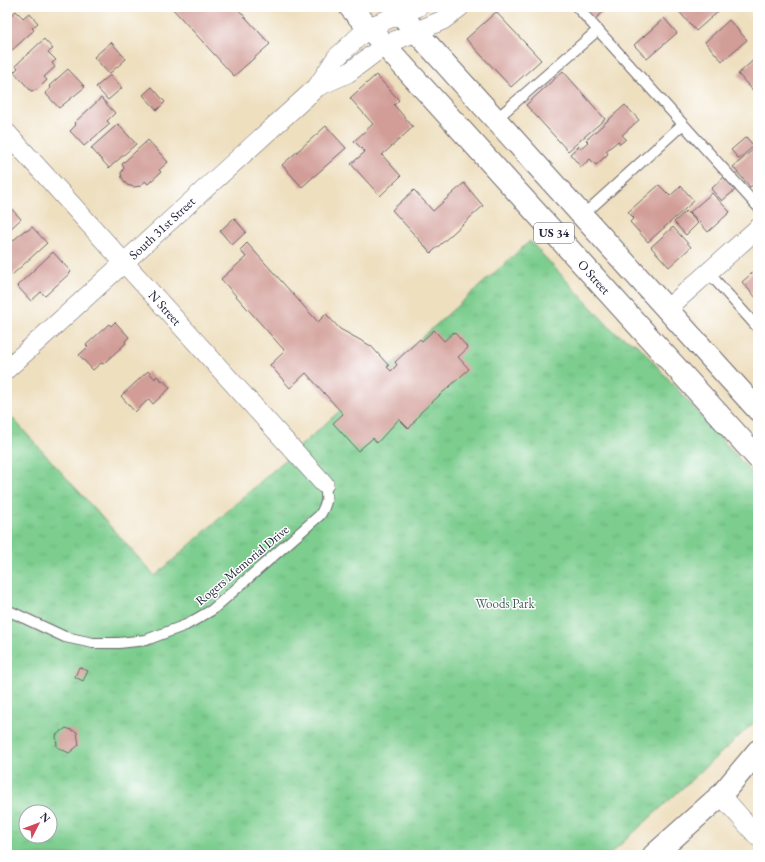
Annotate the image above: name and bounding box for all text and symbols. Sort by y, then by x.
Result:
street label: South 31st Street [125,193,199,263]
road number: US 34 [534,223,574,243]
street label: O Street [574,256,614,298]
street label: N Street [145,287,185,329]
street label: Rogers Memorial Drive [192,521,292,609]
park label: Woods Park [475,595,535,612]
north arrow [18,804,58,844]
text: N [37,809,54,825]

